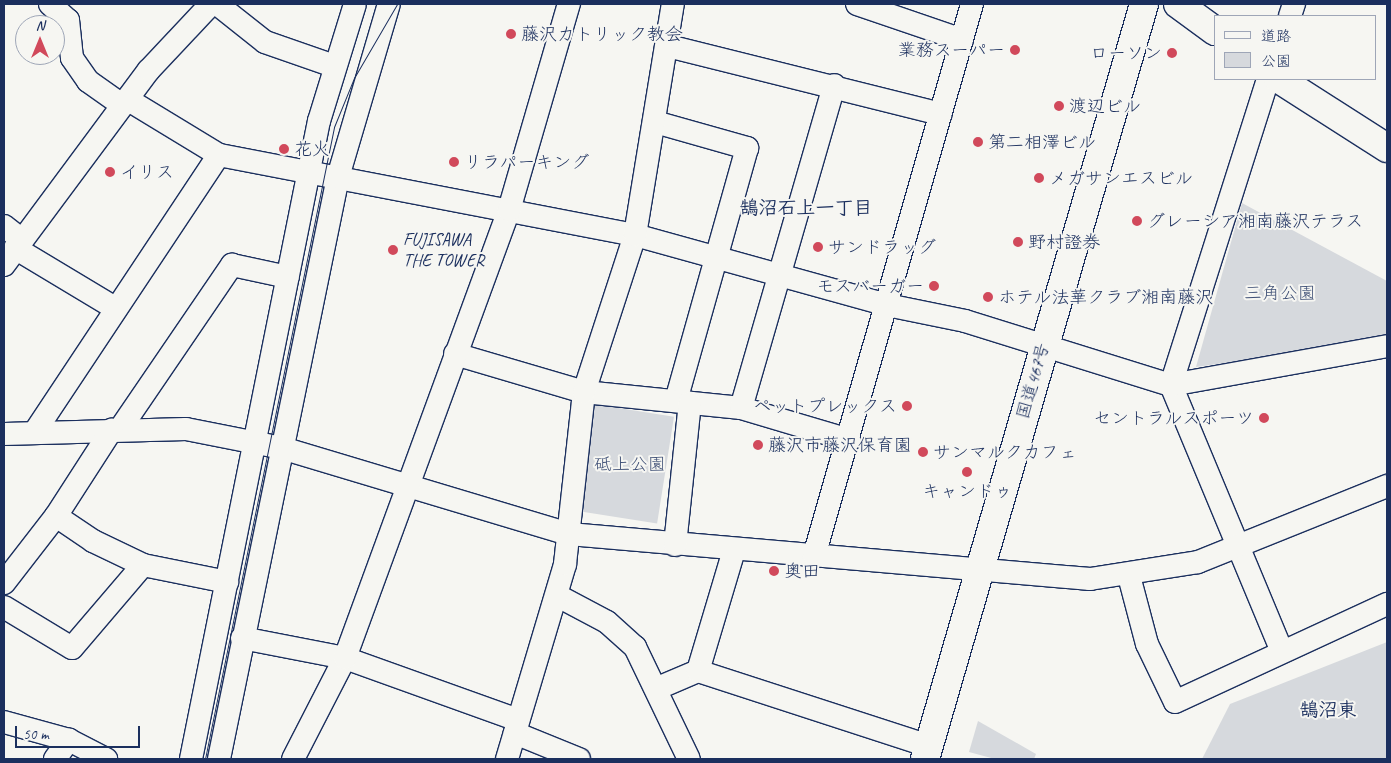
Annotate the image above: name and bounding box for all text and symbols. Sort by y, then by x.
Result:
north arrow [15,15,65,65]
legend [1214,15,1376,80]
text: N [36,17,44,34]
place label: 藤沢カトリック教会 [521,23,683,45]
text: 道路 [1261,27,1291,46]
marker: 藤沢カトリック教会 [505,28,517,40]
place label: 業務スーパー [898,39,1005,61]
place label: ローソン [1090,42,1162,64]
marker: 業務スーパー [1009,44,1021,56]
marker: ローソン [1166,47,1178,59]
text: 公園 [1261,52,1291,71]
place label: 渡辺ビル [1069,95,1141,117]
marker: 渡辺ビル [1053,100,1065,112]
place label: 第二相澤ビル [988,131,1096,153]
marker: 第二相澤ビル [972,136,984,148]
place label: 花火 [294,138,330,160]
marker: 花火 [278,143,290,155]
place label: リラパーキング [464,151,590,173]
marker: リラパーキング [448,156,460,168]
place label: イリス [120,161,174,183]
marker: イリス [104,166,116,178]
place label: メガサンエスビル [1049,167,1193,189]
marker: メガサンエスビル [1033,172,1045,184]
district label: 鵠沼石上一丁目 [740,198,872,220]
place label: グレーシア湘南藤沢テラス [1147,210,1364,232]
marker: グレーシア湘南藤沢テラス [1131,215,1143,227]
place label: FUJISAWA THE TOWER [403,229,484,272]
place label: 野村證券 [1028,231,1100,253]
place label: サンドラッグ [828,236,936,258]
marker: 野村證券 [1012,236,1024,248]
marker: サンドラッグ [812,241,824,253]
marker: FUJISAWA THE TOWER [387,244,399,256]
place label: モスバーガー [816,275,924,297]
marker: モスバーガー [928,280,940,292]
park label: 三角公園 [1244,282,1316,304]
place label: ホテル法華クラブ湘南藤沢 [998,286,1214,308]
marker: ホテル法華クラブ湘南藤沢 [982,291,994,303]
street label: 国道467号 [1012,340,1054,422]
place label: ペットプレックス [753,395,897,417]
marker: ペットプレックス [901,400,913,412]
place label: セントラルスポーツ [1092,407,1254,429]
marker: セントラルスポーツ [1258,412,1270,424]
place label: 藤沢市藤沢保育園 [768,434,912,456]
marker: 藤沢市藤沢保育園 [752,439,764,451]
place label: サンマルクカフェ [933,441,1077,463]
marker: サンマルクカフェ [917,446,929,458]
park label: 砥上公園 [594,453,666,475]
marker: キャンドゥ [961,466,973,478]
place label: キャンドゥ [922,480,1012,502]
place label: 奥田 [784,560,820,582]
marker: 奥田 [768,565,780,577]
district label: 鵠沼東 [1300,700,1356,722]
scale bar [18,716,142,748]
text: 50 m [23,725,49,744]

